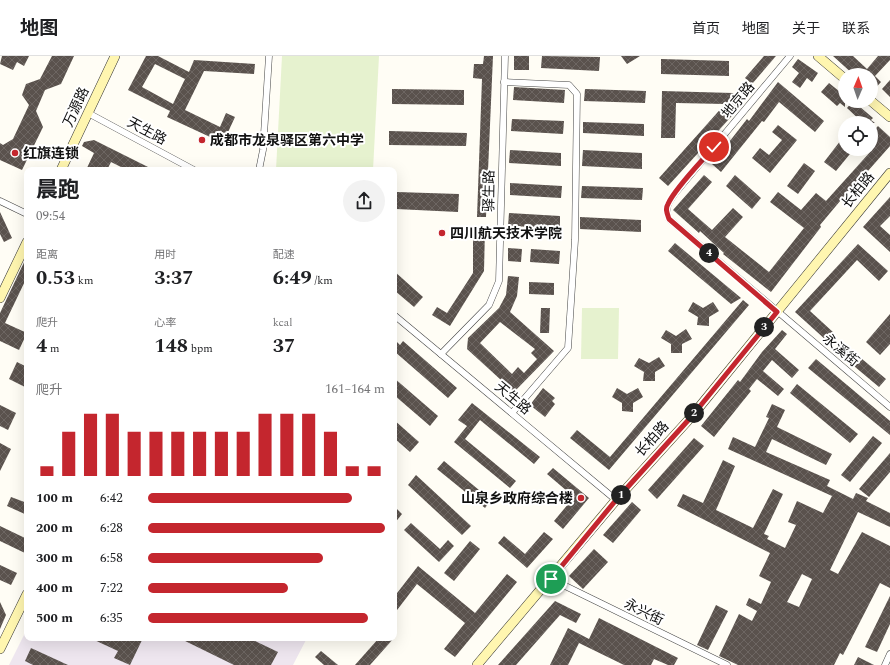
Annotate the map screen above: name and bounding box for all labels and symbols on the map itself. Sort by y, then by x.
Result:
north arrow [838,68,878,108]
street label: 地京路 [716,77,760,123]
street label: 万源路 [58,84,94,130]
street label: 天生路 [124,112,170,150]
place label: 成都市龙泉驿区第六中学 [210,130,364,151]
pin [697,130,731,164]
marker: 成都市龙泉驿区第六中学 [197,135,207,145]
place label: 红旗连锁 [23,143,79,164]
marker: 红旗连锁 [10,148,20,158]
street label: 长柏路 [837,167,879,213]
street label: 驿生路 [478,170,500,212]
place label: 四川航天技术学院 [450,223,562,244]
marker: 四川航天技术学院 [437,228,447,238]
pin: 4 [699,243,719,263]
pin: 3 [754,317,774,337]
street label: 永溪街 [818,328,864,372]
street label: 天生路 [490,376,536,420]
pin: 2 [684,403,704,423]
street label: 长柏路 [630,416,674,462]
pin: 1 [611,485,631,505]
place label: 山泉乡政府综合楼 [461,488,573,509]
marker: 山泉乡政府综合楼 [576,493,586,503]
pin [534,562,568,596]
street label: 永兴街 [621,593,667,631]

